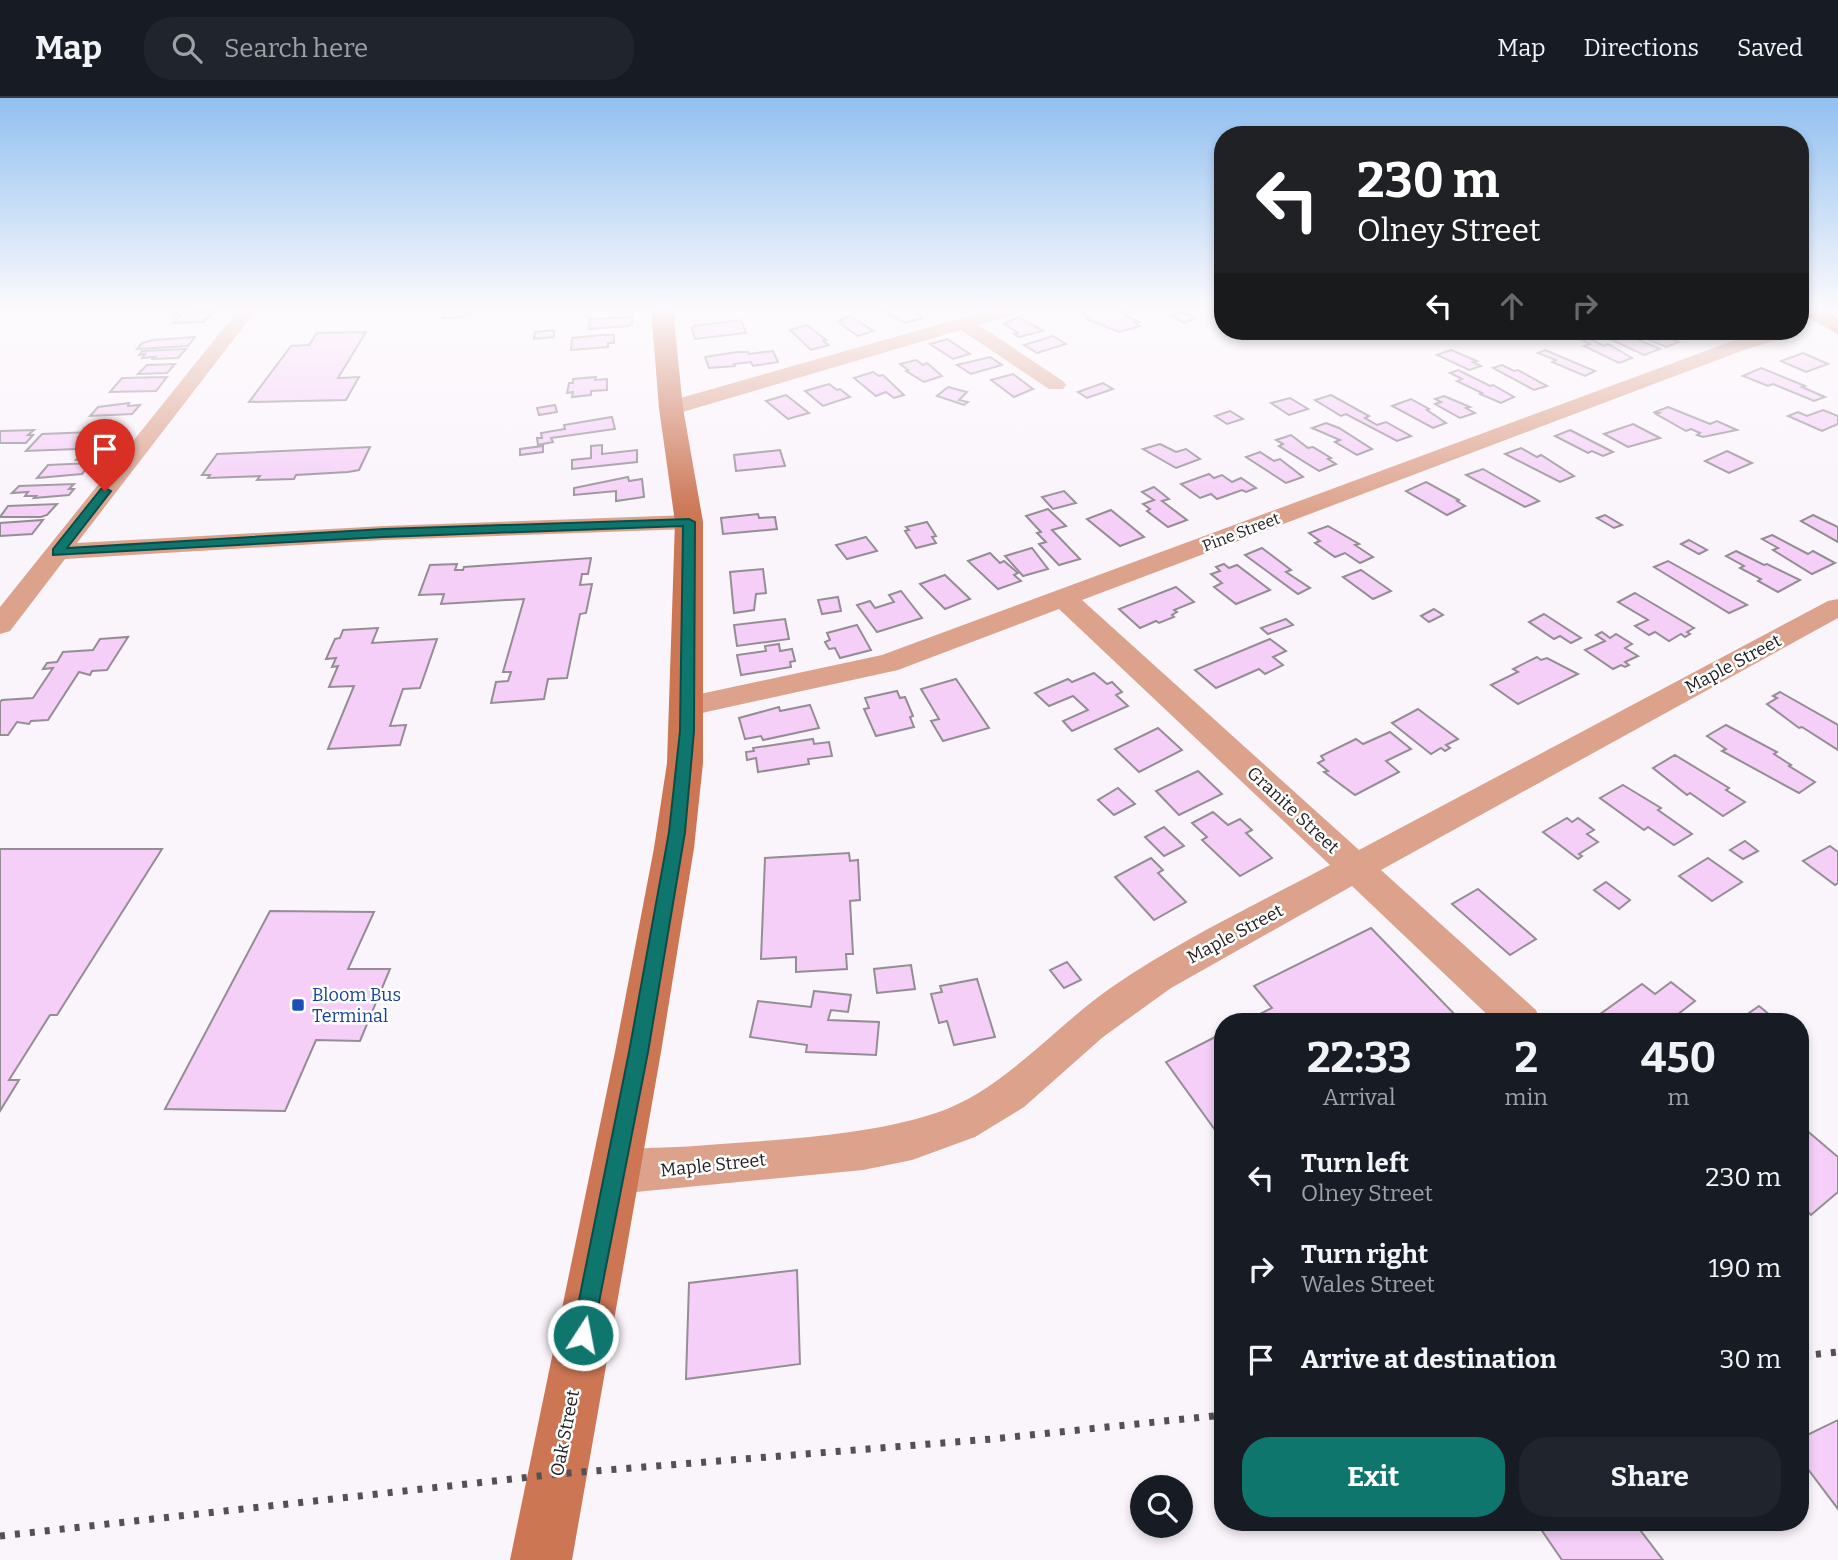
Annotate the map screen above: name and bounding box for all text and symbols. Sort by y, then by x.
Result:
search box [144,17,634,80]
text: Map [35,28,102,68]
icon: search [168,29,206,67]
text: Search here [224,33,368,64]
text: Map [1497,34,1546,62]
text: Directions [1584,34,1699,62]
text: Saved [1737,34,1803,62]
text: 230 m [1357,151,1500,210]
icon: left [1242,154,1333,245]
text: Olney Street [1357,211,1541,249]
icon: left [1420,287,1458,325]
icon: ahead [1493,287,1531,325]
icon: right [1566,287,1604,325]
pin [75,419,135,491]
icon: arrive [86,430,124,468]
street label: Pine Street [1200,508,1283,555]
street label: Maple Street [1681,629,1785,699]
street label: Granite Street [1242,762,1344,859]
street label: Maple Street [1183,899,1287,969]
place label: Bloom Bus Terminal [312,984,401,1027]
marker: Bloom Bus Terminal [290,997,306,1013]
text: 22:33 [1307,1033,1412,1083]
text: 2 [1514,1033,1538,1083]
text: 450 [1641,1033,1716,1083]
text: Arrival [1323,1083,1396,1111]
text: min [1505,1083,1548,1111]
text: m [1667,1083,1689,1111]
street label: Maple Street [659,1148,767,1181]
text: Turn left [1301,1148,1409,1179]
icon: left [1242,1159,1280,1197]
text: 230 m [1705,1162,1781,1193]
text: Olney Street [1301,1179,1433,1207]
text: Turn right [1301,1239,1428,1270]
icon: right [1242,1250,1280,1288]
text: 190 m [1709,1253,1781,1284]
text: Wales Street [1301,1270,1435,1298]
position arrow [546,1298,620,1372]
icon: arrive [1242,1341,1280,1379]
text: Arrive at destination [1301,1344,1556,1375]
text: 30 m [1720,1344,1781,1375]
street label: Oak Street [546,1387,584,1478]
button: Exit [1242,1437,1505,1517]
button: Share [1519,1437,1781,1517]
map controls [1130,1475,1193,1538]
button: search [1130,1475,1193,1538]

